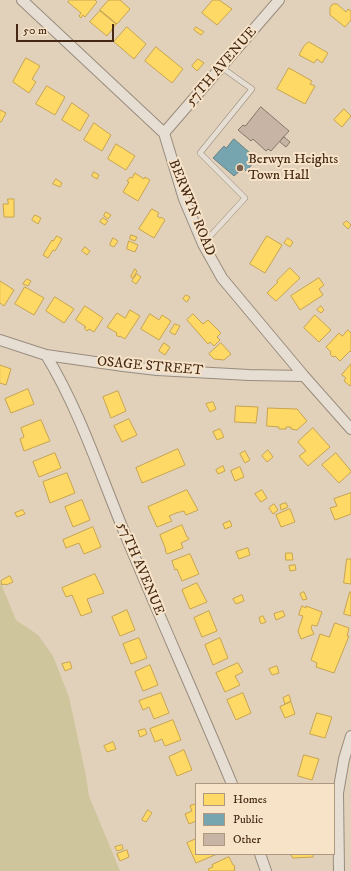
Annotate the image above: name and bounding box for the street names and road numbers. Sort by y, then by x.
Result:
street label: 57TH AVENUE [183,24,261,110]
street label: BERWYN ROAD [164,157,218,259]
street label: OSAGE STREET [96,354,204,380]
street label: 57TH AVENUE [113,520,167,618]

